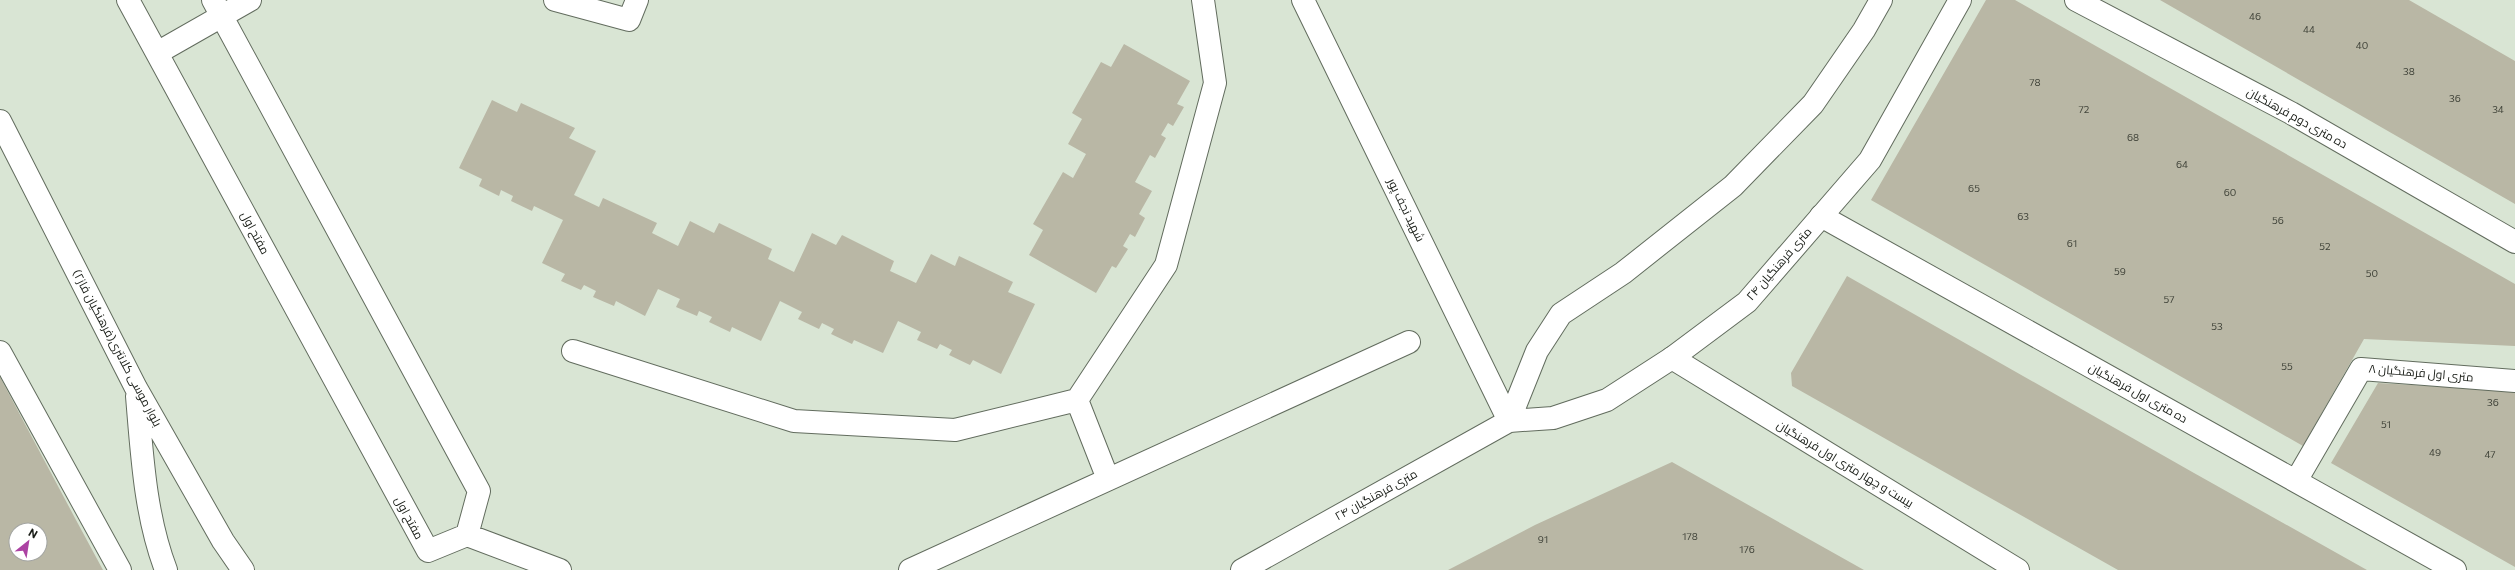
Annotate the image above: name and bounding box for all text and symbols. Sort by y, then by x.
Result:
house number: 46 [2249,10,2261,22]
house number: 44 [2303,23,2315,35]
house number: 40 [2356,39,2368,51]
house number: 38 [2403,65,2415,77]
house number: 78 [2029,76,2041,88]
street label: ده متری دوم فرهنگیان [2244,84,2350,152]
house number: 36 [2449,92,2461,104]
house number: 72 [2079,103,2090,115]
house number: 34 [2492,103,2504,115]
house number: 68 [2127,131,2139,143]
house number: 64 [2176,158,2188,170]
street label: شهید نجف پور [1382,175,1428,245]
house number: 65 [1968,182,1980,194]
house number: 60 [2224,186,2236,198]
street label: مفتح اول [237,209,273,257]
house number: 63 [2017,210,2029,222]
house number: 56 [2272,214,2284,226]
street label: ۲۴ متری فرهنگیان [1743,224,1814,303]
house number: 61 [2067,237,2077,249]
house number: 52 [2319,240,2331,252]
house number: 59 [2114,265,2126,277]
street label: بلوار موسی کلانتری(فرهنگیان فاز۲) [70,267,165,429]
house number: 50 [2366,267,2378,279]
house number: 57 [2163,293,2175,305]
house number: 53 [2211,320,2223,332]
street label: ده متری اول فرهنگیان [2086,359,2190,426]
house number: 55 [2281,360,2293,372]
street label: ۸ متری اول فرهنگیان [2368,360,2474,385]
house number: 36 [2487,396,2499,408]
street label: بیست و چهار متری اول فرهنگیان [1773,417,1916,512]
house number: 51 [2381,418,2391,430]
house number: 49 [2429,446,2441,458]
house number: 47 [2484,448,2496,460]
street label: ۲۴ متری فرهنگیان [1332,466,1420,523]
street label: مفتح اول [391,494,427,542]
north arrow [8,522,48,562]
text: N [26,525,40,541]
house number: 178 [1682,530,1698,542]
house number: 91 [1538,533,1548,545]
house number: 176 [1739,543,1755,555]

